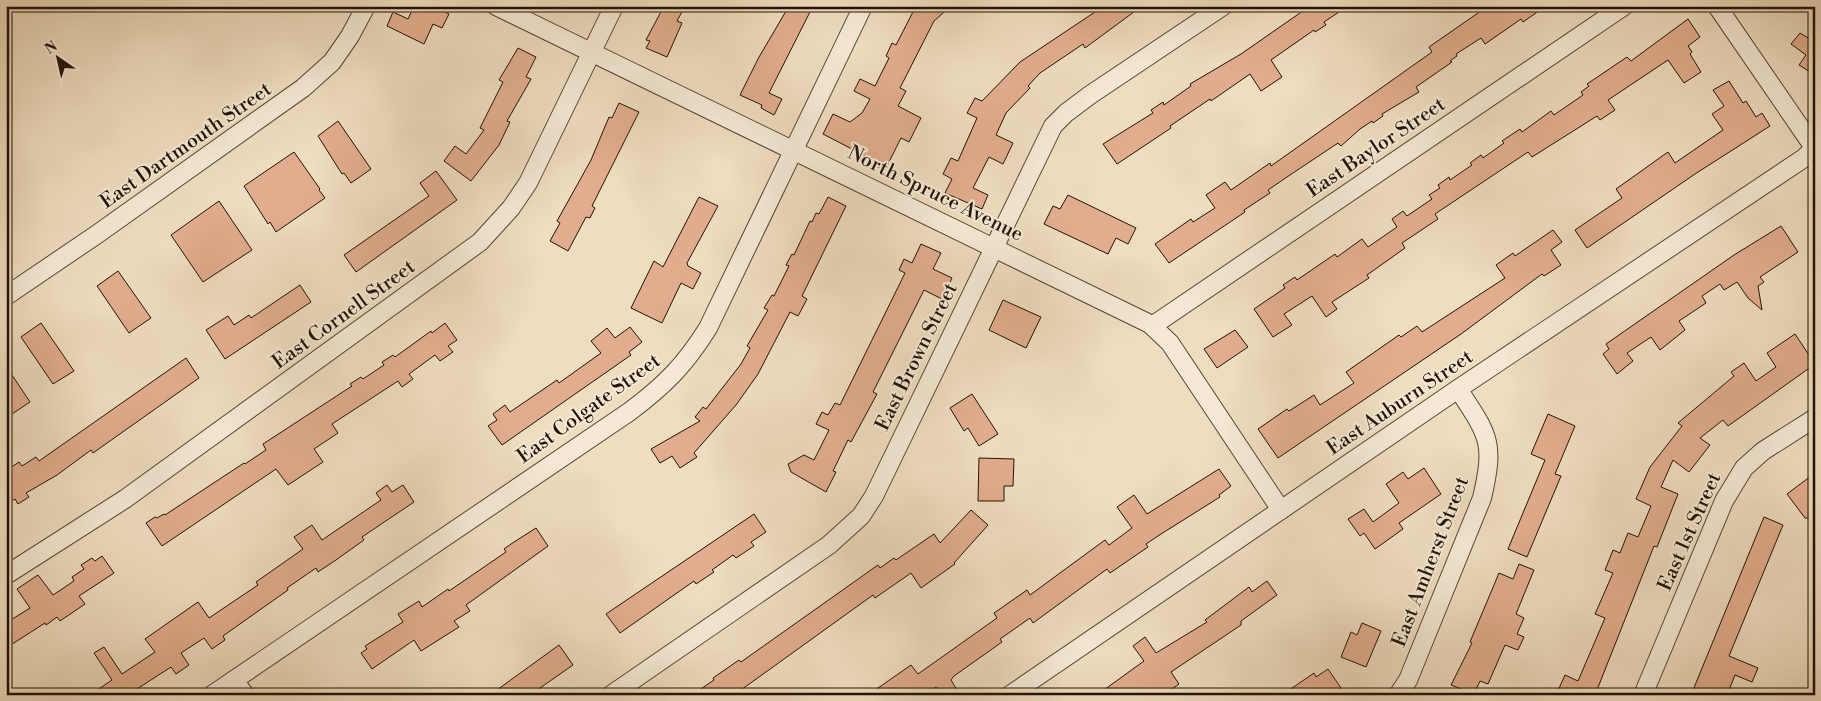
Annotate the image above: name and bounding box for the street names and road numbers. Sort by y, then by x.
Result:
street label: East Dartmouth Street [95,77,277,215]
street label: East Baylor Street [1302,92,1450,204]
street label: North Spruce Avenue [843,141,1027,247]
street label: East Cornell Street [268,255,420,375]
street label: East Brown Street [870,279,964,435]
street label: East Auburn Street [1322,345,1478,461]
street label: East Colgate Street [513,349,665,469]
street label: East 1st Street [1653,469,1727,595]
street label: East Amherst Street [1387,473,1475,651]

